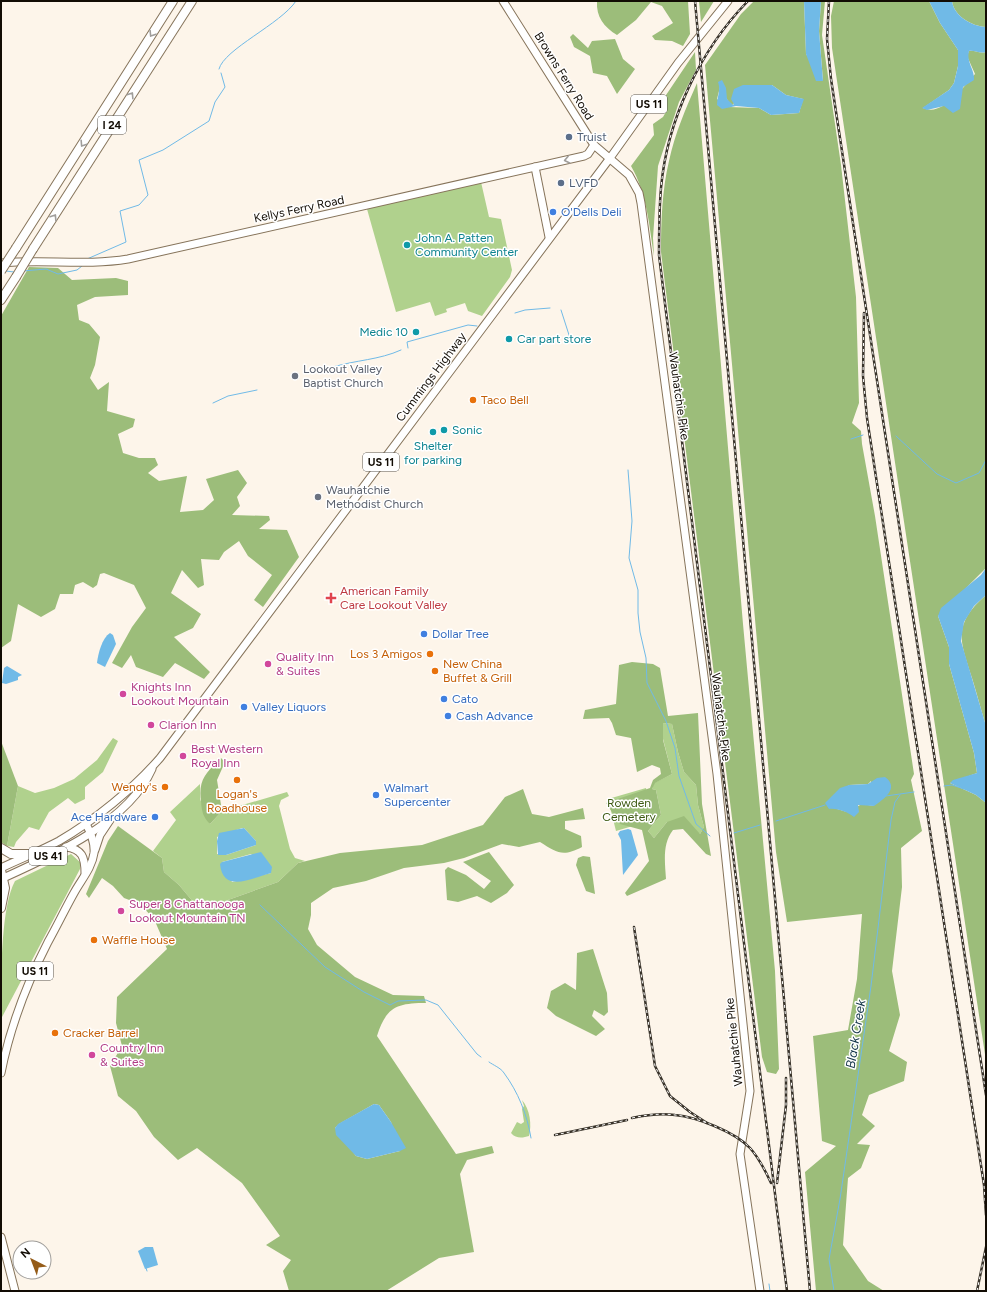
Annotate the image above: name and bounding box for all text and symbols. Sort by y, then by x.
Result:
one-way arrow [150,30,157,37]
street label: Browns Ferry Road [531,30,597,122]
one-way arrow [127,92,134,99]
road number: US 11 [631,95,667,113]
road number: I 24 [98,116,126,134]
place label: Truist [577,130,607,144]
marker: Truist [564,132,574,142]
one-way arrow [80,140,87,147]
one-way arrow [564,155,571,164]
place label: LVFD [569,176,598,190]
marker: LVFD [556,178,566,188]
street label: Kellys Ferry Road [253,193,345,225]
place label: O'Dells Deli [561,205,622,219]
marker: O'Dells Deli [548,207,558,217]
one-way arrow [49,214,56,221]
place label: John A. Patten Community Center [415,231,518,259]
marker: John A. Patten Community Center [402,240,412,250]
place label: Medic 10 [359,325,408,339]
marker: Medic 10 [411,327,421,337]
street label: Cummings Highway [393,329,469,424]
place label: Car part store [517,332,592,346]
marker: Car part store [504,334,514,344]
street label: Wauhatchie Pike [666,351,692,441]
place label: Lookout Valley Baptist Church [303,362,384,390]
marker: Lookout Valley Baptist Church [290,371,300,381]
place label: Taco Bell [481,393,529,407]
marker: Taco Bell [468,395,478,405]
place label: Sonic [452,423,483,437]
marker: Sonic [439,425,449,435]
marker: Shelter for parking [428,427,438,437]
place label: Shelter for parking [404,439,462,467]
road number: US 11 [363,453,399,471]
place label: Wauhatchie Methodist Church [326,483,423,511]
marker: Wauhatchie Methodist Church [313,492,323,502]
place label: American Family Care Lookout Valley [340,584,448,612]
marker: American Family Care Lookout Valley [325,592,337,604]
place label: Dollar Tree [432,627,489,641]
marker: Dollar Tree [419,629,429,639]
place label: Los 3 Amigos [350,647,422,661]
marker: Los 3 Amigos [425,649,435,659]
place label: Quality Inn & Suites [276,650,334,678]
place label: New China Buffet & Grill [443,657,512,685]
marker: Quality Inn & Suites [263,659,273,669]
marker: New China Buffet & Grill [430,666,440,676]
street label: Wauhatchie Pike [709,672,733,762]
place label: Knights Inn Lookout Mountain [131,680,229,708]
marker: Knights Inn Lookout Mountain [118,689,128,699]
place label: Cato [452,692,478,706]
marker: Cato [439,694,449,704]
place label: Valley Liquors [252,700,327,714]
marker: Valley Liquors [239,702,249,712]
place label: Cash Advance [456,709,534,723]
marker: Cash Advance [443,711,453,721]
place label: Clarion Inn [159,718,217,732]
marker: Clarion Inn [146,720,156,730]
place label: Best Western Royal Inn [191,742,263,770]
marker: Best Western Royal Inn [178,751,188,761]
marker: Logan's Roadhouse [232,775,242,785]
place label: Wendy's [111,780,157,794]
place label: Walmart Supercenter [384,781,451,809]
marker: Wendy's [160,782,170,792]
place label: Logan's Roadhouse [207,787,268,815]
marker: Walmart Supercenter [371,790,381,800]
park label: Rowden Cemetery [602,796,656,824]
place label: Ace Hardware [71,810,147,824]
marker: Ace Hardware [150,812,160,822]
road number: US 41 [29,847,67,865]
place label: Super 8 Chattanooga Lookout Mountain TN [129,897,246,925]
marker: Super 8 Chattanooga Lookout Mountain TN [116,906,126,916]
place label: Waffle House [102,933,175,947]
marker: Waffle House [89,935,99,945]
road number: US 11 [17,962,53,980]
street label: Wauhatchie Pike [722,997,746,1087]
water label: Black Creek [843,998,868,1070]
place label: Cracker Barrel [63,1026,138,1040]
marker: Cracker Barrel [50,1028,60,1038]
place label: Country Inn & Suites [100,1041,164,1069]
marker: Country Inn & Suites [87,1050,97,1060]
north arrow [12,1240,52,1280]
text: N [18,1245,33,1261]

